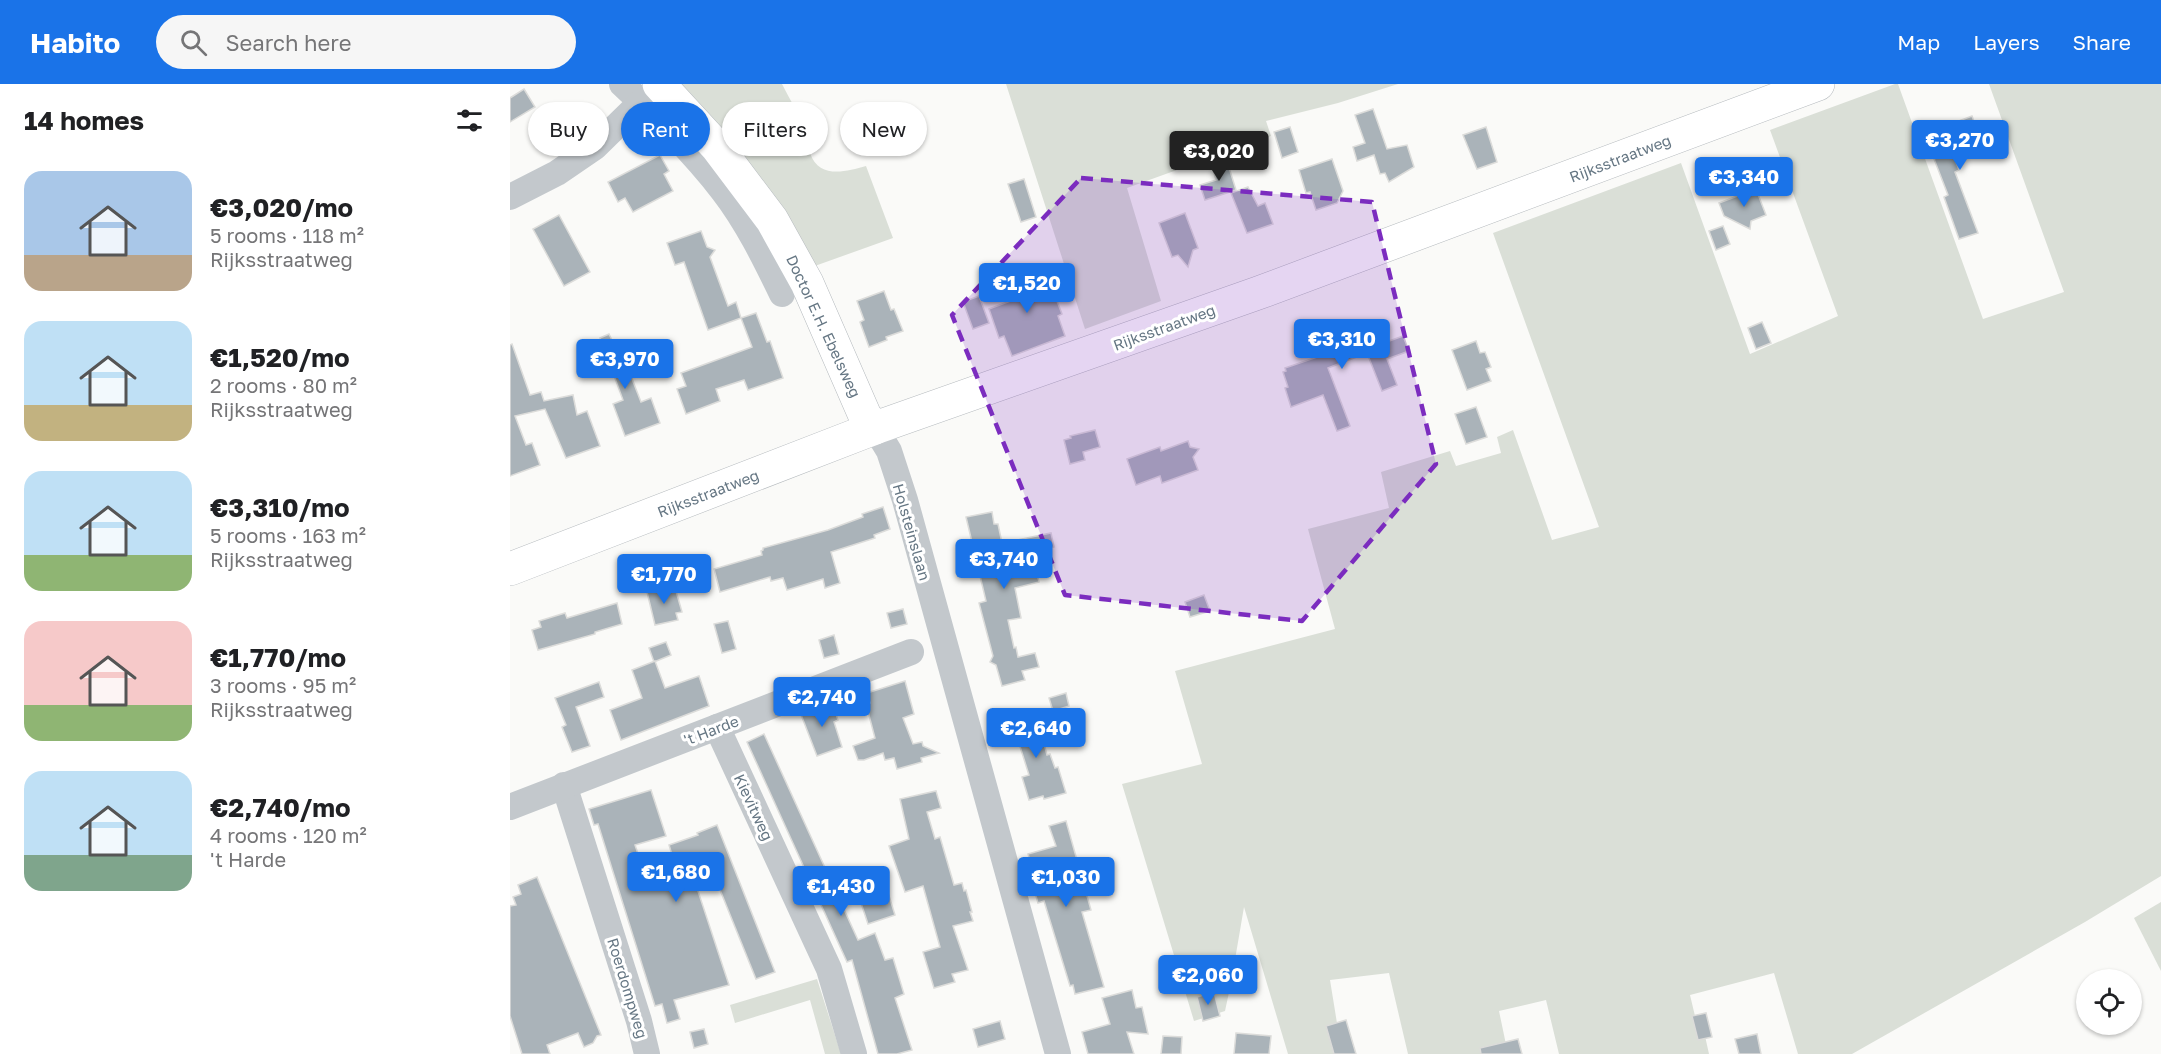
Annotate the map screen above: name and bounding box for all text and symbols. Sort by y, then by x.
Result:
search box [156,15,576,69]
text: Habito [30,26,120,59]
icon: search [177,26,210,59]
text: Search here [225,29,351,56]
text: Map [1897,29,1940,55]
text: Layers [1973,29,2040,55]
text: Share [2073,29,2131,55]
chip: Buy [528,102,609,156]
chip: Rent [621,102,710,156]
chip: Filters [722,102,828,156]
chip: New [840,102,927,156]
icon: filters [453,104,486,137]
text: 14 homes [24,105,144,136]
pin: €3,270 [1911,120,2009,171]
text: €3,270 [1926,127,1994,151]
street label: Rijksstraatweg [1567,130,1673,186]
pin: €3,020 [1170,131,1268,182]
text: €3,020 [1184,138,1254,162]
pin: €3,340 [1695,157,1793,208]
text: €3,340 [1709,164,1779,188]
text: €3,020/mo [210,192,353,223]
icon: home [72,195,144,267]
text: 5 rooms · 118 m² [210,223,364,247]
text: Rijksstraatweg [210,247,353,271]
street label: Doctor E.H. Ebelsweg [783,252,865,400]
pin: €1,520 [978,263,1076,314]
text: €1,520 [993,270,1061,294]
street label: Rijksstraatweg [1111,300,1217,354]
pin: €3,310 [1293,319,1391,370]
text: €3,310 [1308,326,1376,350]
pin: €3,970 [576,339,674,390]
text: €1,520/mo [210,342,350,373]
icon: home [72,345,144,417]
text: €3,970 [590,346,660,370]
text: 2 rooms · 80 m² [210,373,357,397]
text: Rijksstraatweg [210,397,353,421]
street label: Rijksstraatweg [655,465,761,521]
street label: Holsteinslaan [890,481,934,583]
text: €3,310/mo [210,492,350,523]
icon: home [72,495,144,567]
text: 5 rooms · 163 m² [210,523,366,547]
pin: €3,740 [955,539,1053,590]
text: €3,740 [969,546,1039,570]
text: Rijksstraatweg [210,547,353,571]
pin: €1,770 [615,554,713,605]
text: €1,770 [631,561,697,585]
text: €1,770/mo [210,642,346,673]
icon: home [72,645,144,717]
text: 3 rooms · 95 m² [210,673,356,697]
pin: €2,740 [773,677,871,728]
text: €2,740 [787,684,857,708]
text: Rijksstraatweg [210,697,353,721]
pin: €2,640 [987,708,1085,759]
street label: 't Harde [681,711,741,749]
text: €2,640 [1001,715,1071,739]
street label: Kievitweg [731,771,777,843]
text: €2,740/mo [210,792,351,823]
icon: home [72,795,144,867]
text: 4 rooms · 120 m² [210,823,367,847]
text: 't Harde [210,847,286,871]
pin: €1,680 [627,852,725,903]
pin: €1,030 [1017,857,1115,908]
text: €1,680 [641,859,711,883]
text: €1,030 [1032,864,1101,888]
pin: €1,430 [792,866,890,917]
text: €1,430 [807,873,875,897]
street label: Roerdompweg [604,936,652,1040]
pin: €2,060 [1159,955,1257,1006]
text: €2,060 [1172,962,1244,986]
map controls [2076,969,2142,1035]
button: locate [2076,969,2142,1035]

